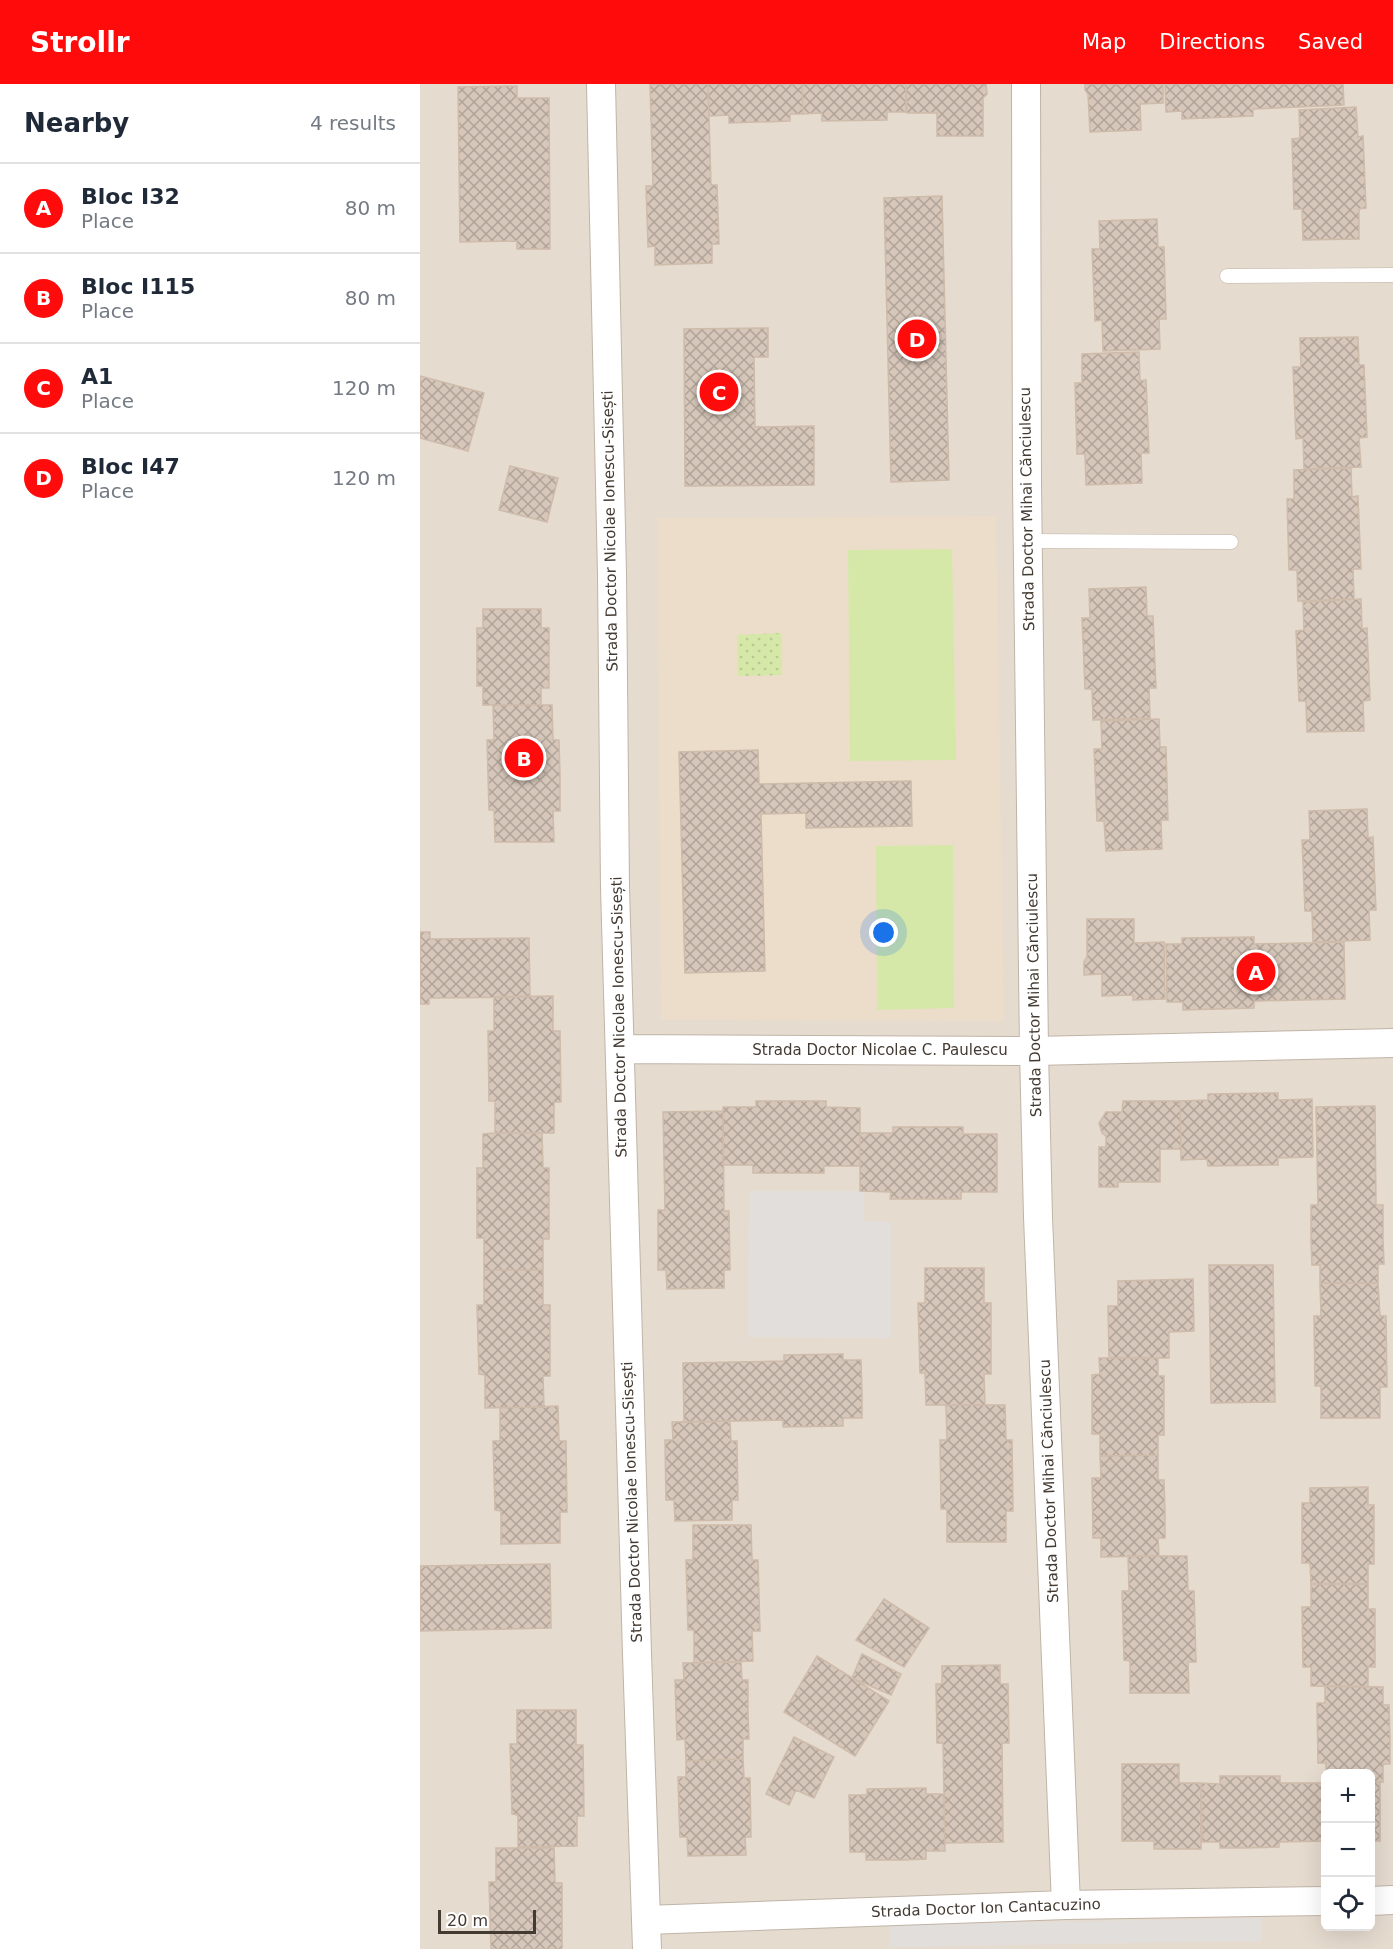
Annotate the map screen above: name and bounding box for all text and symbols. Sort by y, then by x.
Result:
text: Strollr [30,26,130,59]
text: Map [1082,30,1126,54]
text: Directions [1159,30,1265,54]
text: Saved [1298,30,1363,54]
text: Nearby [24,108,129,138]
text: 4 results [310,111,396,135]
text: Bloc I32 [81,184,180,209]
text: A [36,196,51,220]
text: 80 m [345,196,396,220]
text: Place [81,209,134,233]
text: Bloc I115 [81,274,195,299]
text: B [36,286,51,310]
text: 80 m [345,286,396,310]
text: Place [81,299,134,323]
pin: D [898,316,936,362]
text: A1 [81,364,113,389]
pin: C [700,370,738,414]
text: C [36,376,51,400]
text: 120 m [332,376,396,400]
street label: Strada Doctor Mihai Cănciulescu [1016,387,1038,631]
text: Place [81,389,134,413]
street label: Strada Doctor Nicolae Ionescu-Sisești [599,390,621,672]
text: Bloc I47 [81,454,180,479]
text: D [35,466,52,490]
text: 120 m [332,466,396,490]
text: Place [81,479,134,503]
pin: B [504,736,544,780]
street label: Strada Doctor Mihai Cănciulescu [1023,873,1045,1117]
street label: Strada Doctor Nicolae Ionescu-Sisești [608,876,630,1158]
your location [869,918,898,947]
pin: A [1236,950,1276,994]
street label: Strada Doctor Nicolae C. Paulescu [752,1041,1008,1059]
street label: Strada Doctor Mihai Cănciulescu [1036,1359,1062,1603]
street label: Strada Doctor Nicolae Ionescu-Sisești [618,1361,646,1643]
map controls [1321,1769,1375,1931]
button: + [1321,1769,1375,1823]
button: − [1321,1823,1375,1877]
button: locate [1321,1877,1375,1931]
street label: Strada Doctor Ion Cantacuzino [871,1895,1101,1921]
scale bar [438,1907,536,1934]
text: 20 m [447,1911,488,1930]

